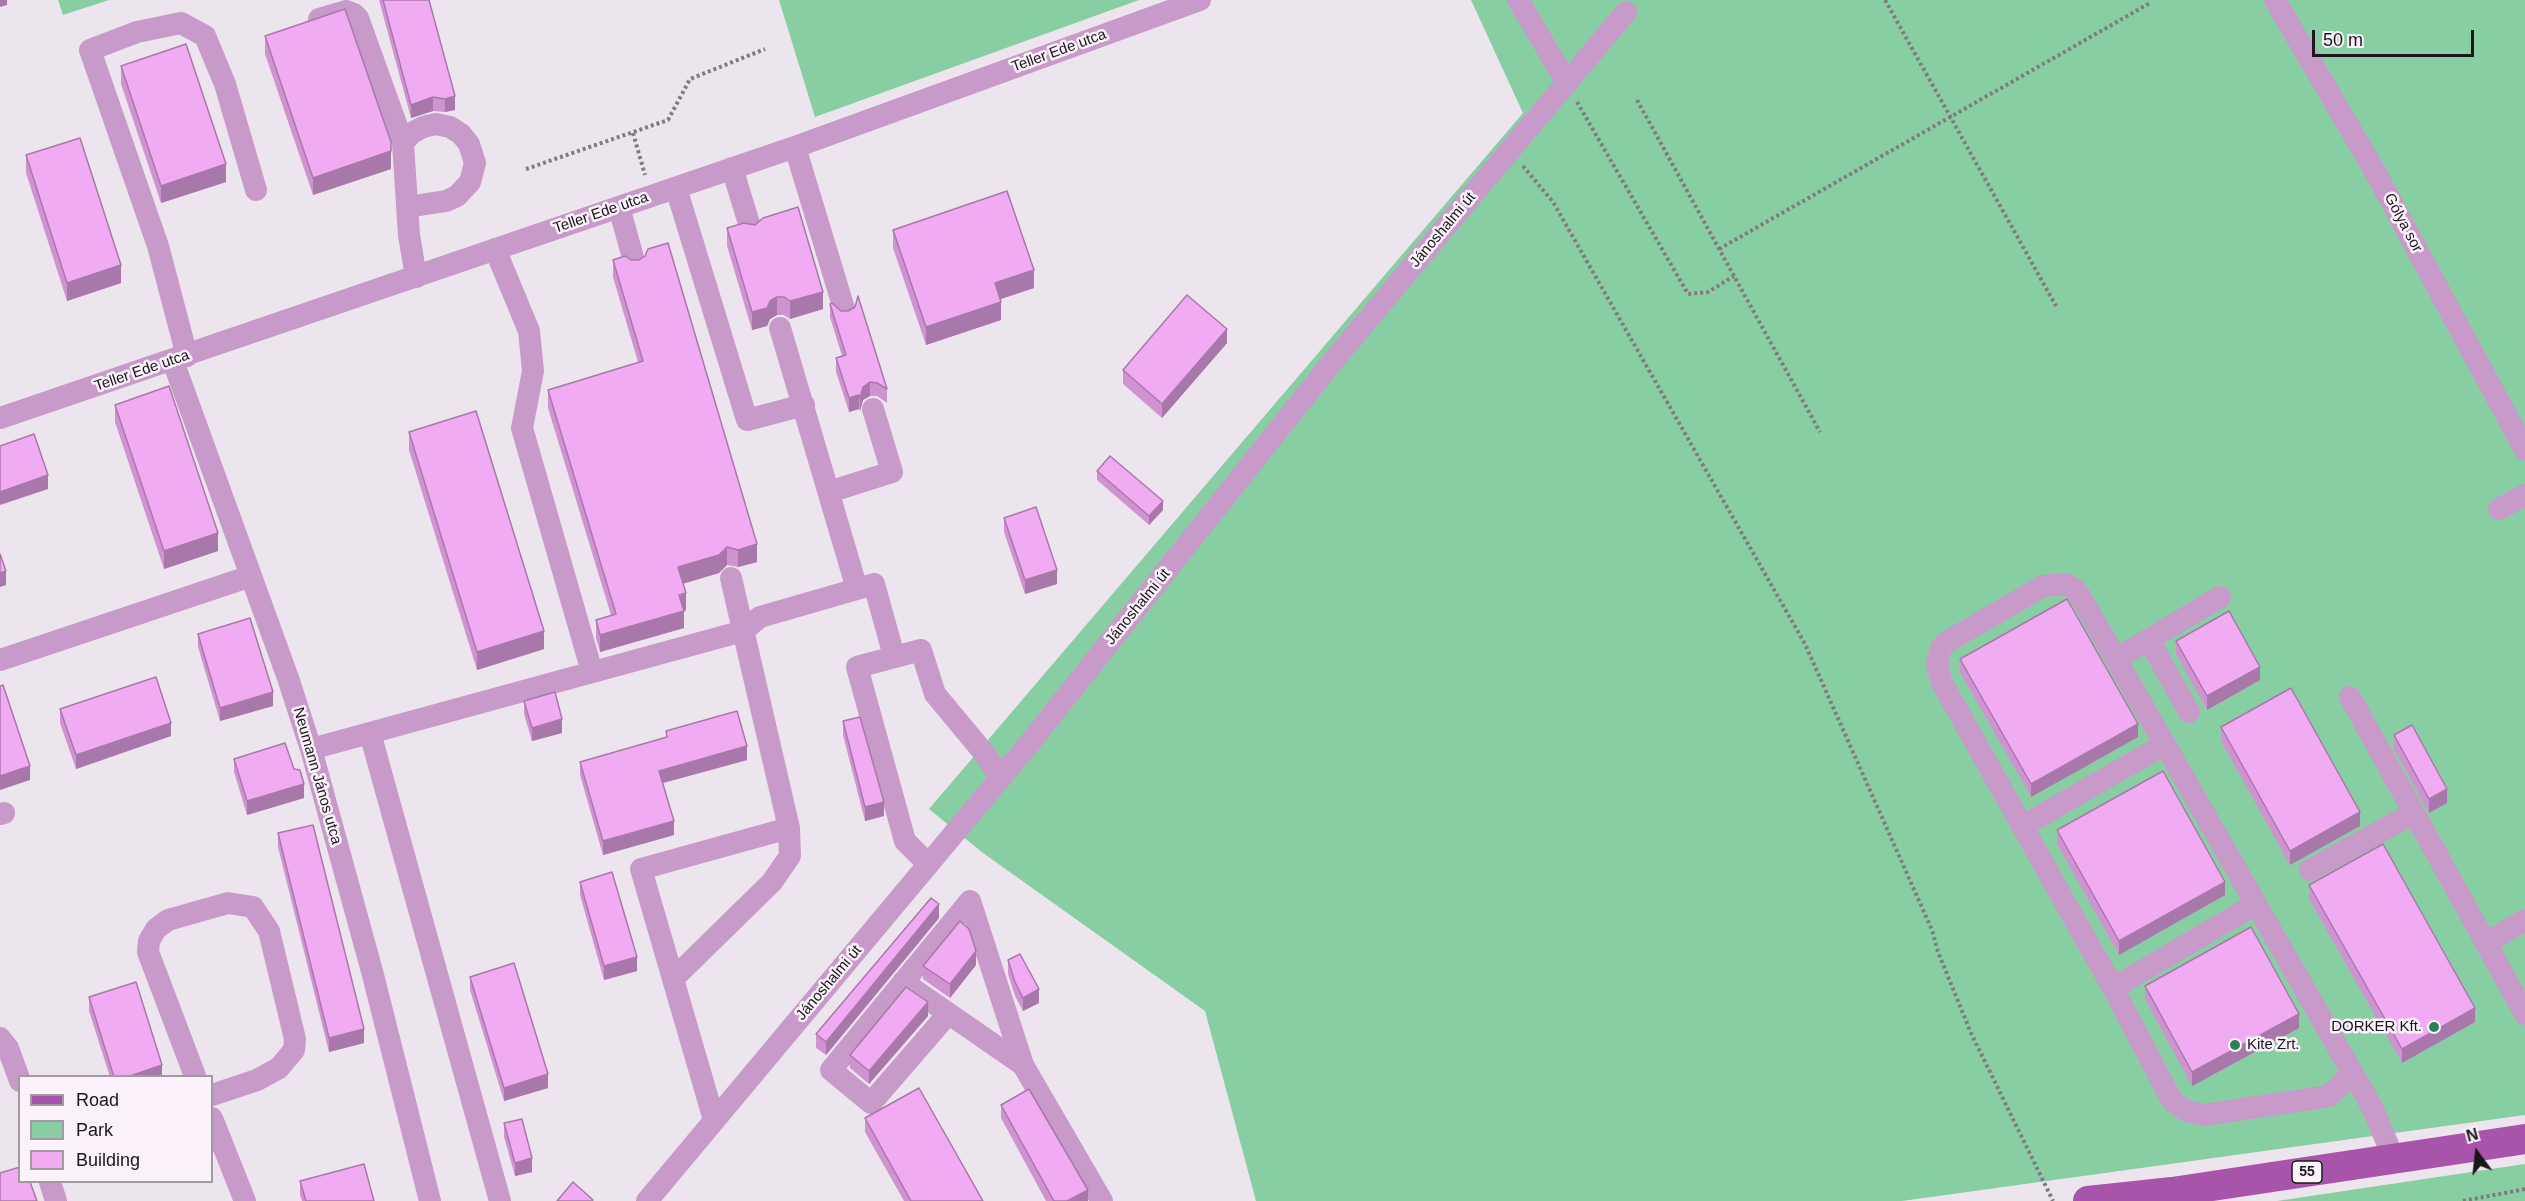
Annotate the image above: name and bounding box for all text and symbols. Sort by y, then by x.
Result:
scale bar [2315,18,2477,56]
street label: Teller Ede utca [1009,26,1109,76]
text: 50 m [2323,30,2363,50]
street label: Teller Ede utca [551,188,651,238]
street label: Jánoshalmi út [1406,189,1480,271]
street label: Gólya sor [2380,190,2426,256]
street label: Teller Ede utca [92,346,192,396]
street label: Jánoshalmi út [1102,565,1174,649]
street label: Neumann János utca [289,705,345,847]
street label: Jánoshalmi út [792,942,866,1024]
place label: DORKER Kft. [2331,1018,2422,1036]
marker: DORKER Kft. [2427,1020,2441,1034]
place label: Kite Zrt. [2247,1036,2300,1054]
marker: Kite Zrt. [2228,1038,2242,1052]
legend [18,1075,213,1183]
text: Road [76,1090,119,1110]
text: Park [76,1120,113,1140]
north arrow [2447,1123,2507,1183]
text: N [2464,1125,2480,1145]
text: Building [76,1150,140,1170]
road number: 55 [2292,1161,2322,1183]

